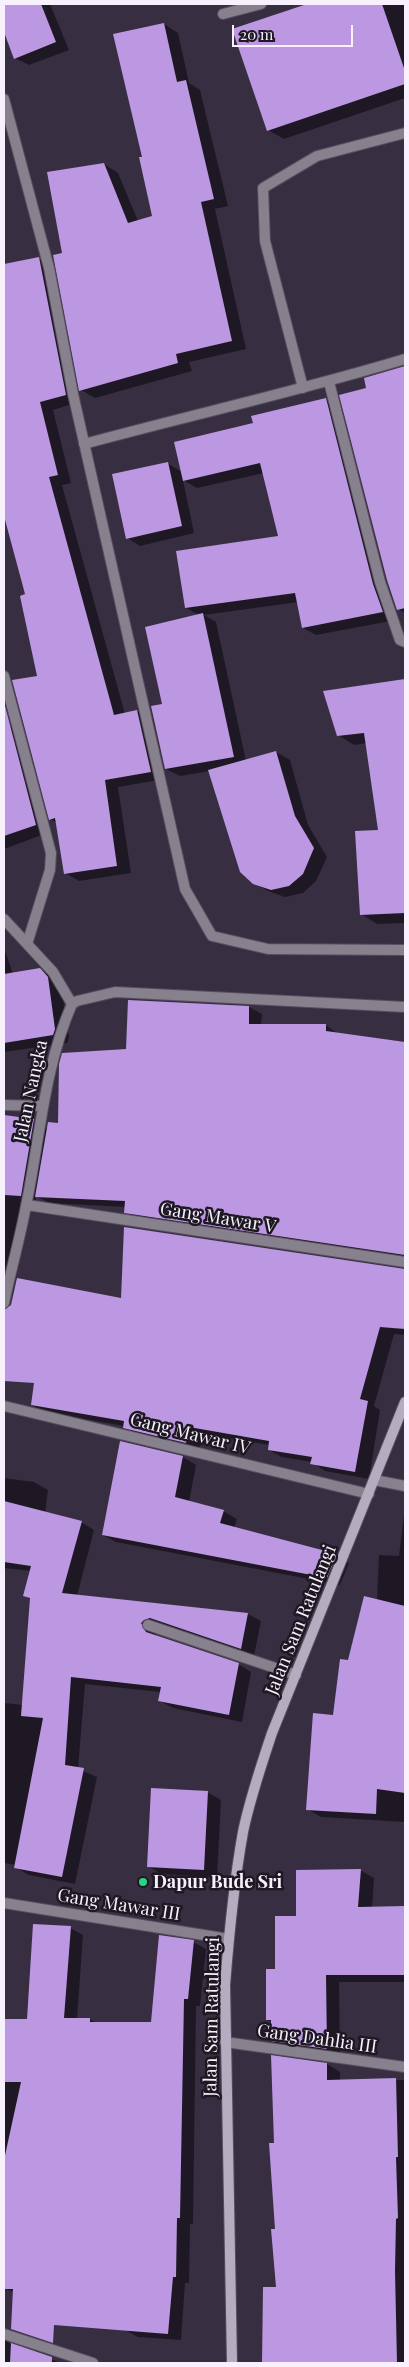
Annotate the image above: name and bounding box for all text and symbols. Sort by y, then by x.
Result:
scale bar [234,15,355,47]
text: 20 m [240,24,273,44]
street label: Jalan Nangka [10,1038,52,1144]
street label: Gang Mawar V [158,1198,278,1238]
street label: Gang Mawar IV [128,1409,252,1459]
street label: Jalan Sam Ratulangi [261,1542,341,1698]
place label: Dapur Bude Sri [153,1871,282,1893]
marker: Dapur Bude Sri [137,1876,149,1888]
street label: Gang Mawar III [56,1885,182,1925]
street label: Jalan Sam Ratulangi [200,1937,224,2097]
street label: Gang Dahlia III [256,2020,378,2058]

